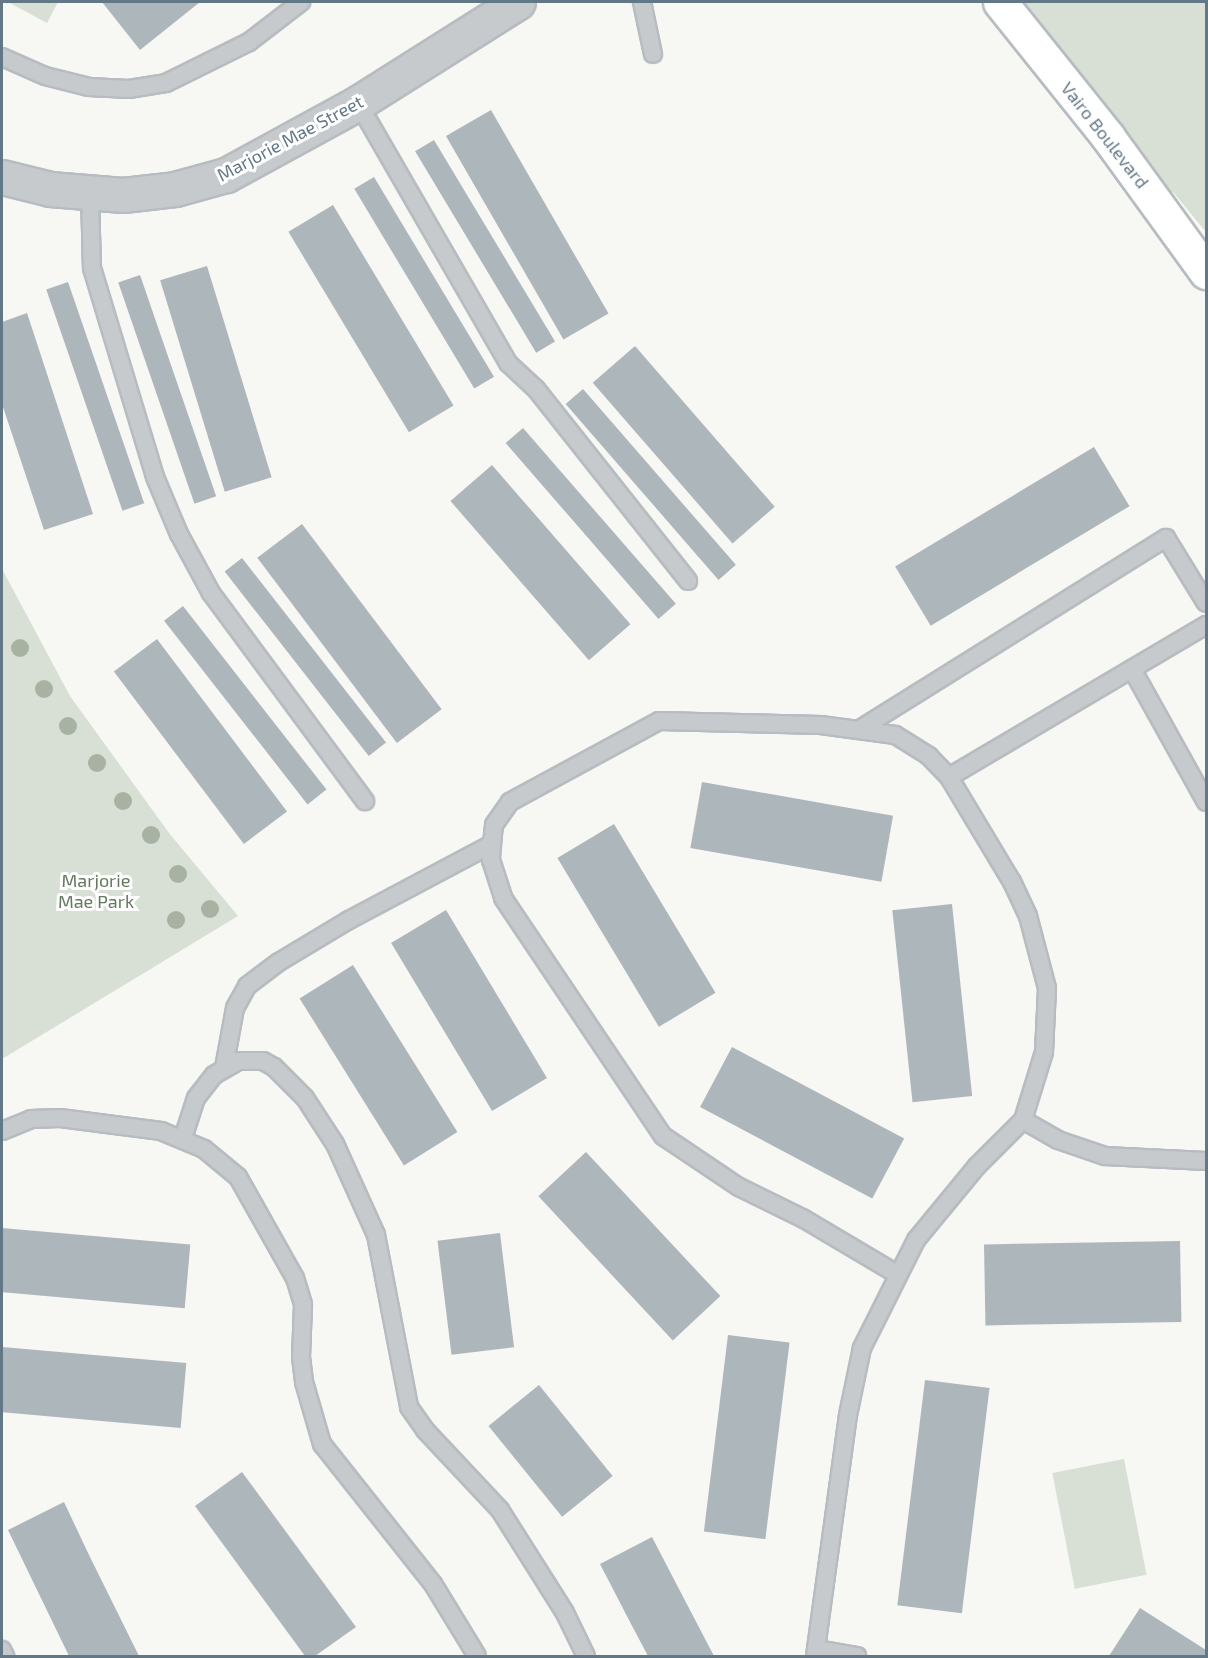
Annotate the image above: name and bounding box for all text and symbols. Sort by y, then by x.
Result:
street label: Vairo Boulevard [1057,77,1153,193]
street label: Marjorie Mae Street [213,90,367,186]
park label: Marjorie Mae Park [58,870,134,912]

